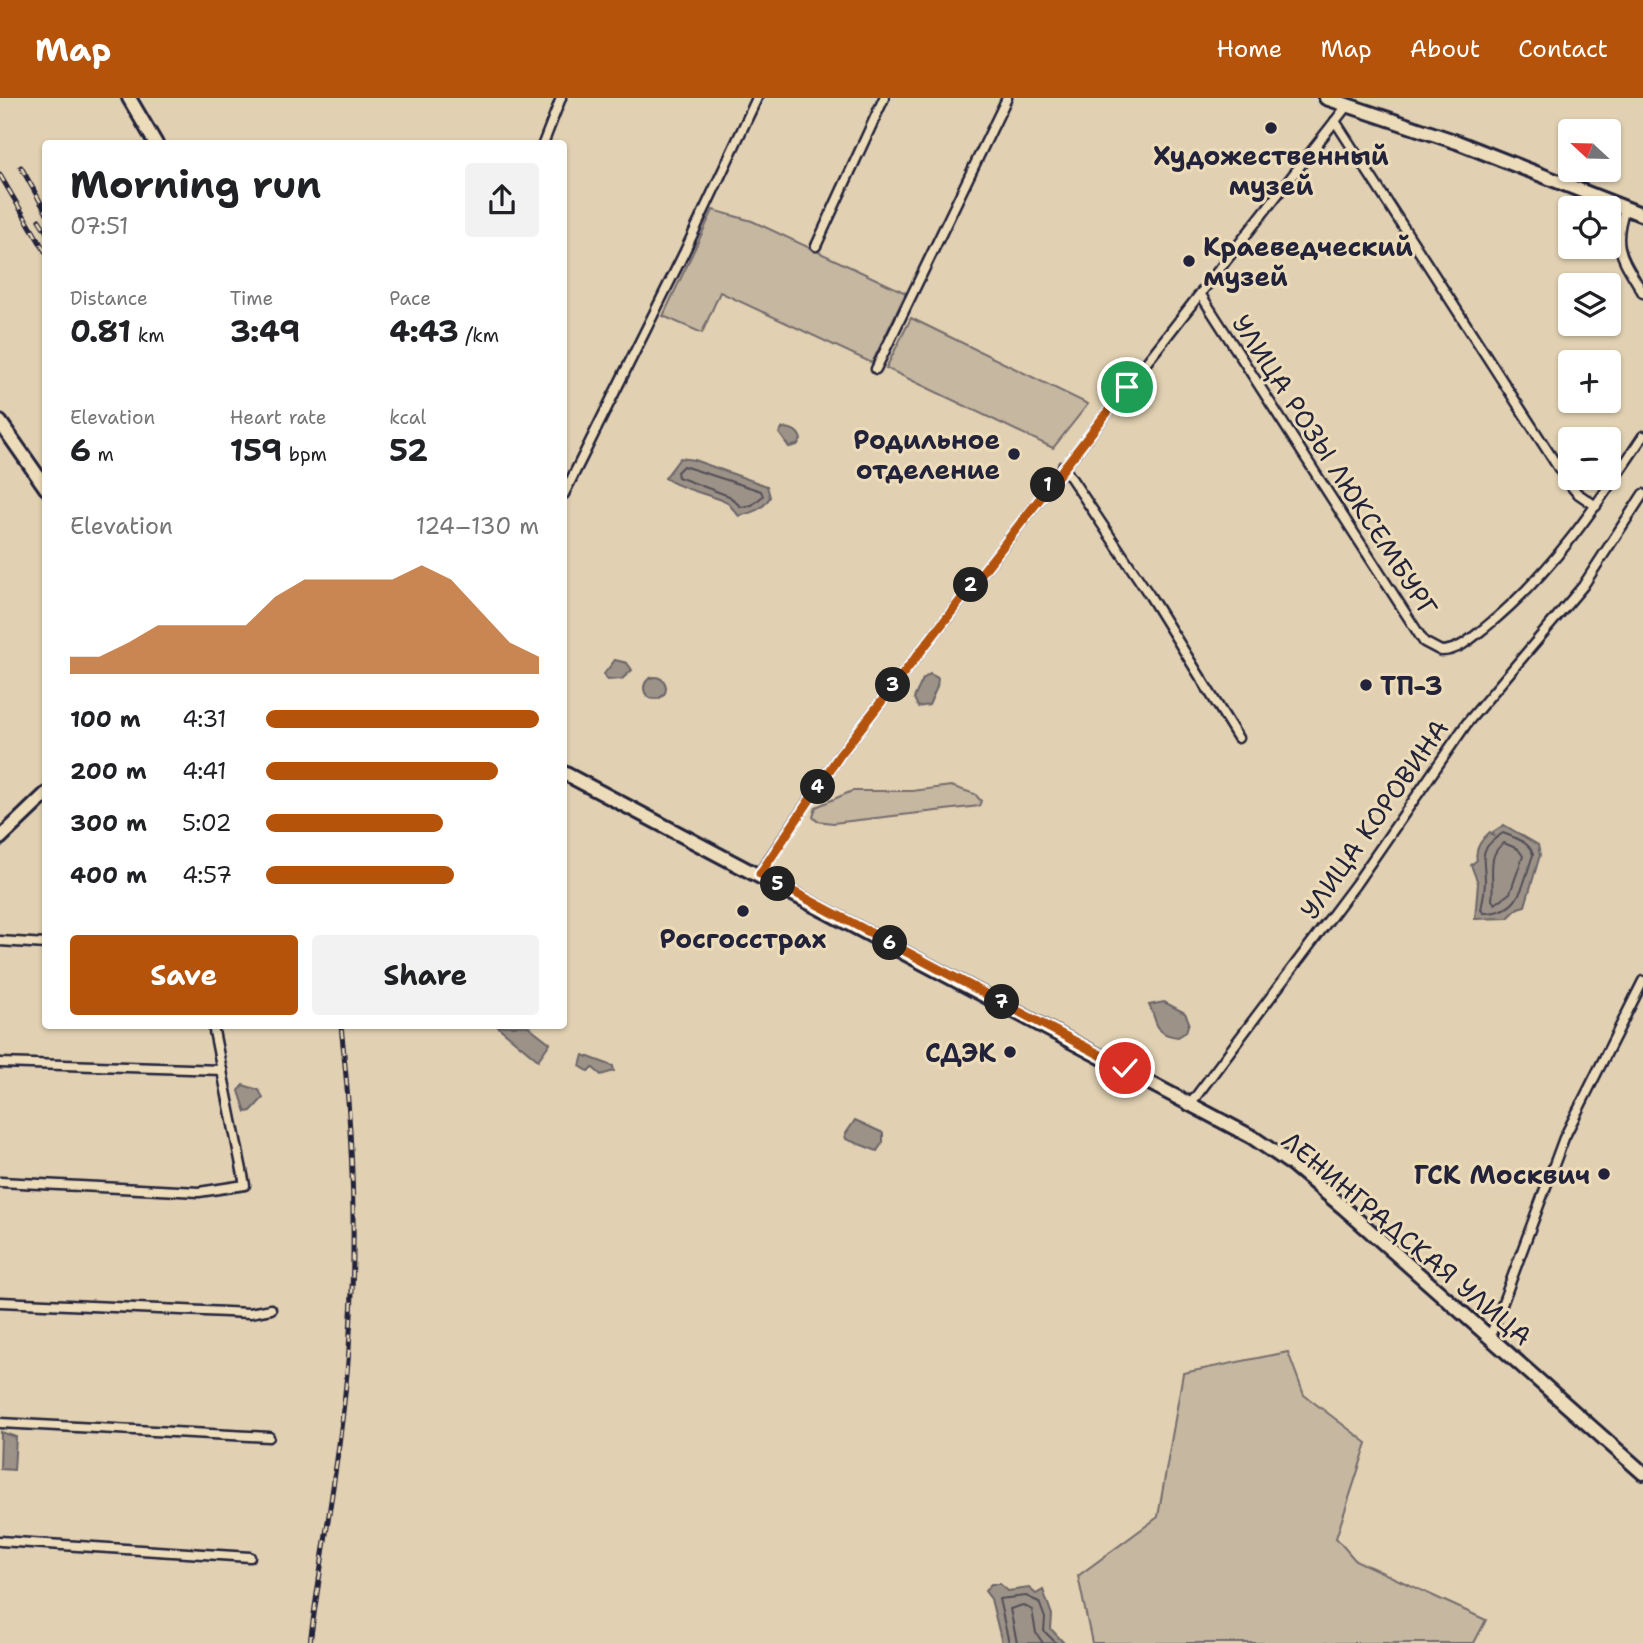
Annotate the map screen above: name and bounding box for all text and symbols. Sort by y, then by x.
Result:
text: Map [35,27,111,72]
text: Home [1216,33,1282,65]
text: Map [1320,33,1372,65]
text: About [1410,33,1480,65]
text: Contact [1518,33,1608,65]
north arrow [1558,119,1620,182]
map controls [1558,119,1621,490]
marker: Художественный музей [1263,120,1279,136]
place label: Художественный музей [1153,138,1389,203]
text: Morning run [70,159,321,210]
button: share [465,163,539,237]
button: locate [1558,196,1621,259]
text: 07:51 [70,211,129,241]
place label: Краеведческий музей [1203,229,1413,294]
marker: Краеведческий музей [1181,253,1197,269]
button: layers [1558,273,1621,336]
text: Distance [70,286,148,311]
text: Time [230,286,273,311]
text: Pace [389,286,431,311]
street label: УЛИЦА РОЗЫ ЛЮКСЕМБУРГ [1224,308,1446,623]
text: 0.81 [70,311,131,352]
text: 3:49 [230,311,300,352]
text: 4:43 [389,311,459,352]
text: km [131,323,165,348]
text: /km [459,323,499,348]
button: + [1558,350,1621,413]
pin [1097,357,1157,417]
icon: arrive [1108,368,1146,406]
text: Elevation [70,405,155,430]
text: Heart rate [230,405,326,430]
text: kcal [389,405,426,430]
place label: Родильное отделение [853,422,1000,487]
button: − [1558,427,1621,490]
text: 6 [70,430,91,471]
text: 159 [230,430,282,471]
text: 52 [389,430,428,471]
text: m [91,442,114,467]
text: bpm [282,442,327,467]
marker: Родильное отделение [1006,446,1022,462]
pin: 1 [1030,468,1066,502]
text: 1 [1043,472,1052,497]
text: Elevation [70,511,173,541]
text: 124–130 m [416,511,539,541]
pin: 2 [954,568,988,602]
text: 2 [964,572,977,597]
pin: 3 [876,668,910,702]
place label: ТП-3 [1380,668,1443,703]
text: 3 [886,672,899,697]
marker: ТП-3 [1358,677,1374,693]
text: 100 m [70,704,141,734]
text: 4:31 [182,704,227,734]
street label: УЛИЦА КОРОВИНА [1292,712,1456,926]
text: 200 m [70,756,147,786]
text: 4:41 [182,756,227,786]
pin: 4 [800,770,836,804]
text: 4 [811,774,824,799]
text: 300 m [70,808,147,838]
text: 5:02 [182,808,232,838]
text: 400 m [70,860,147,890]
text: 4:57 [182,860,232,890]
pin: 5 [760,866,796,902]
text: 5 [772,871,783,896]
marker: Росгосстрах [735,903,751,919]
place label: Росгосстрах [660,921,827,956]
pin: 6 [872,926,908,960]
text: 6 [883,930,896,955]
button: Save [70,935,298,1015]
button: Share [312,935,539,1015]
pin: 7 [984,984,1020,1020]
text: 7 [995,989,1008,1014]
place label: СДЭК [925,1035,996,1070]
pin [1095,1038,1155,1098]
marker: СДЭК [1002,1044,1018,1060]
icon: check [1106,1049,1144,1087]
street label: ЛЕНИНГРАДСКАЯ УЛИЦА [1274,1123,1540,1353]
place label: ГСК Москвич [1414,1157,1590,1192]
marker: ГСК Москвич [1596,1166,1612,1182]

